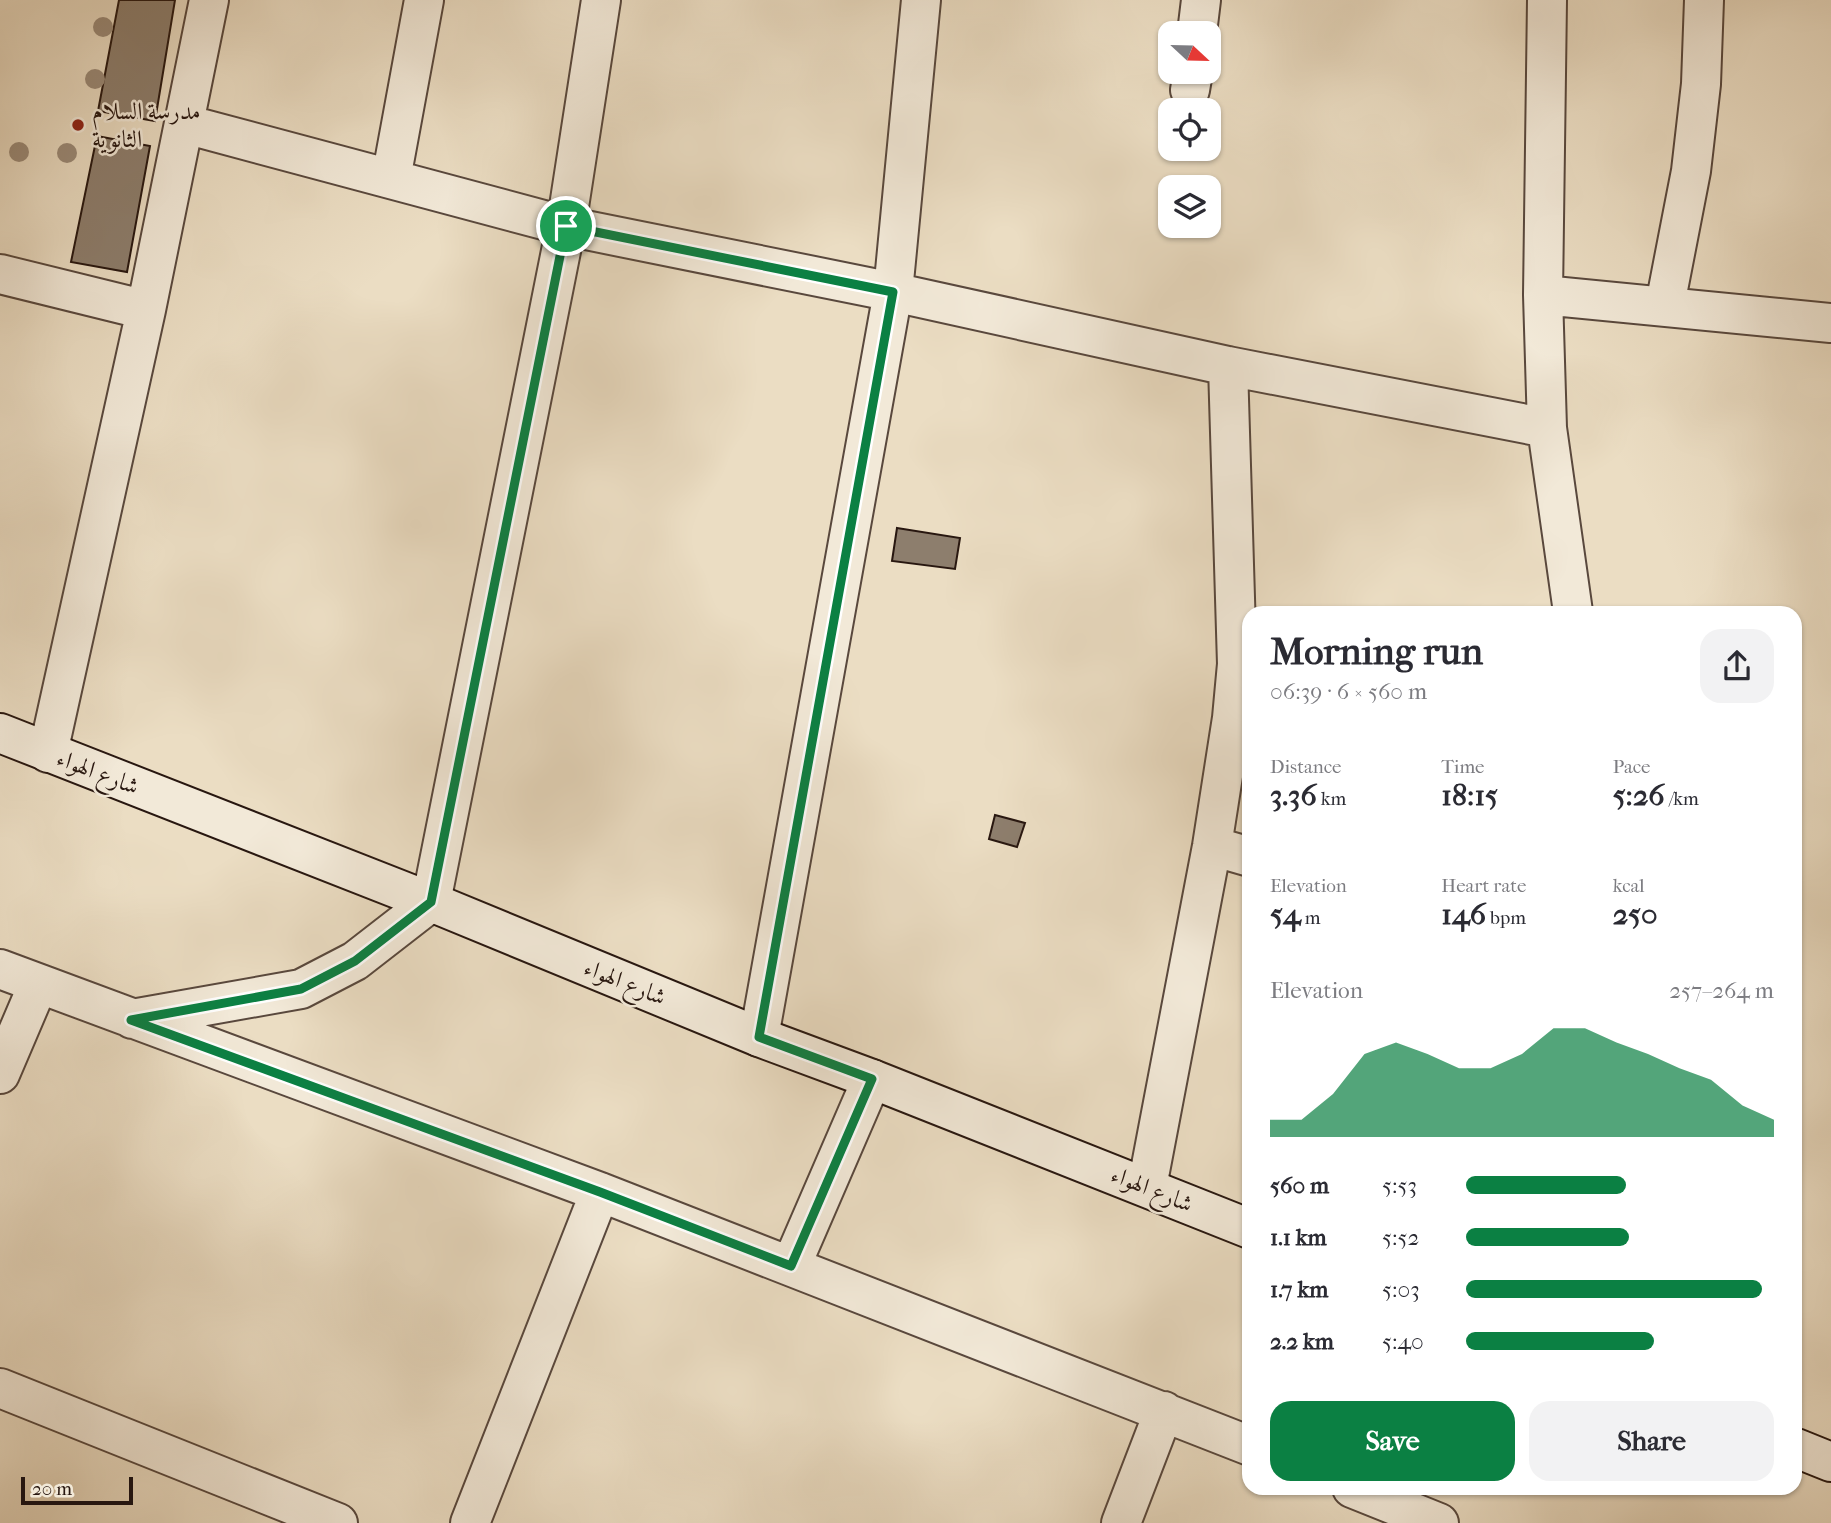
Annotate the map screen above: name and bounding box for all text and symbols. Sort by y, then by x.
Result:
north arrow [1158,21,1222,84]
map controls [1158,21,1221,238]
place label: مدرسة السلام الثانوية [92,97,201,154]
button: locate [1158,98,1221,161]
marker: مدرسة السلام الثانوية [70,117,86,133]
button: layers [1158,175,1221,238]
pin [536,196,596,256]
icon: arrive [547,207,585,245]
text: Morning run [1270,629,1483,674]
button: share [1700,629,1774,703]
text: 06:39 · 6 × 560 m [1270,678,1427,705]
street label: شارع الهواء [51,744,143,806]
text: Distance [1270,756,1341,778]
text: Time [1441,756,1485,778]
text: Pace [1613,756,1651,778]
text: 3.36 [1270,778,1317,813]
text: 18:15 [1441,778,1498,813]
text: 5:26 [1613,778,1665,813]
text: km [1317,788,1346,810]
text: /km [1665,788,1699,810]
text: Elevation [1270,875,1347,897]
text: Heart rate [1441,875,1526,897]
text: kcal [1613,875,1645,897]
text: 54 [1270,897,1301,932]
text: 146 [1441,897,1486,932]
text: 250 [1613,897,1658,932]
text: m [1301,907,1321,929]
text: bpm [1486,907,1526,929]
street label: شارع الهواء [578,953,670,1017]
text: Elevation [1270,977,1363,1004]
text: 257–264 m [1669,977,1774,1004]
street label: شارع الهواء [1105,1160,1197,1224]
text: 560 m [1270,1172,1329,1199]
text: 5:53 [1382,1172,1417,1199]
text: 1.1 km [1270,1224,1327,1251]
text: 5:52 [1382,1224,1419,1251]
text: 1.7 km [1270,1276,1328,1303]
text: 5:03 [1382,1276,1420,1303]
text: 2.2 km [1270,1328,1334,1355]
text: 5:40 [1382,1328,1424,1355]
button: Save [1270,1401,1515,1481]
button: Share [1529,1401,1774,1481]
scale bar [21,1474,133,1506]
text: 20 m [32,1478,72,1500]

